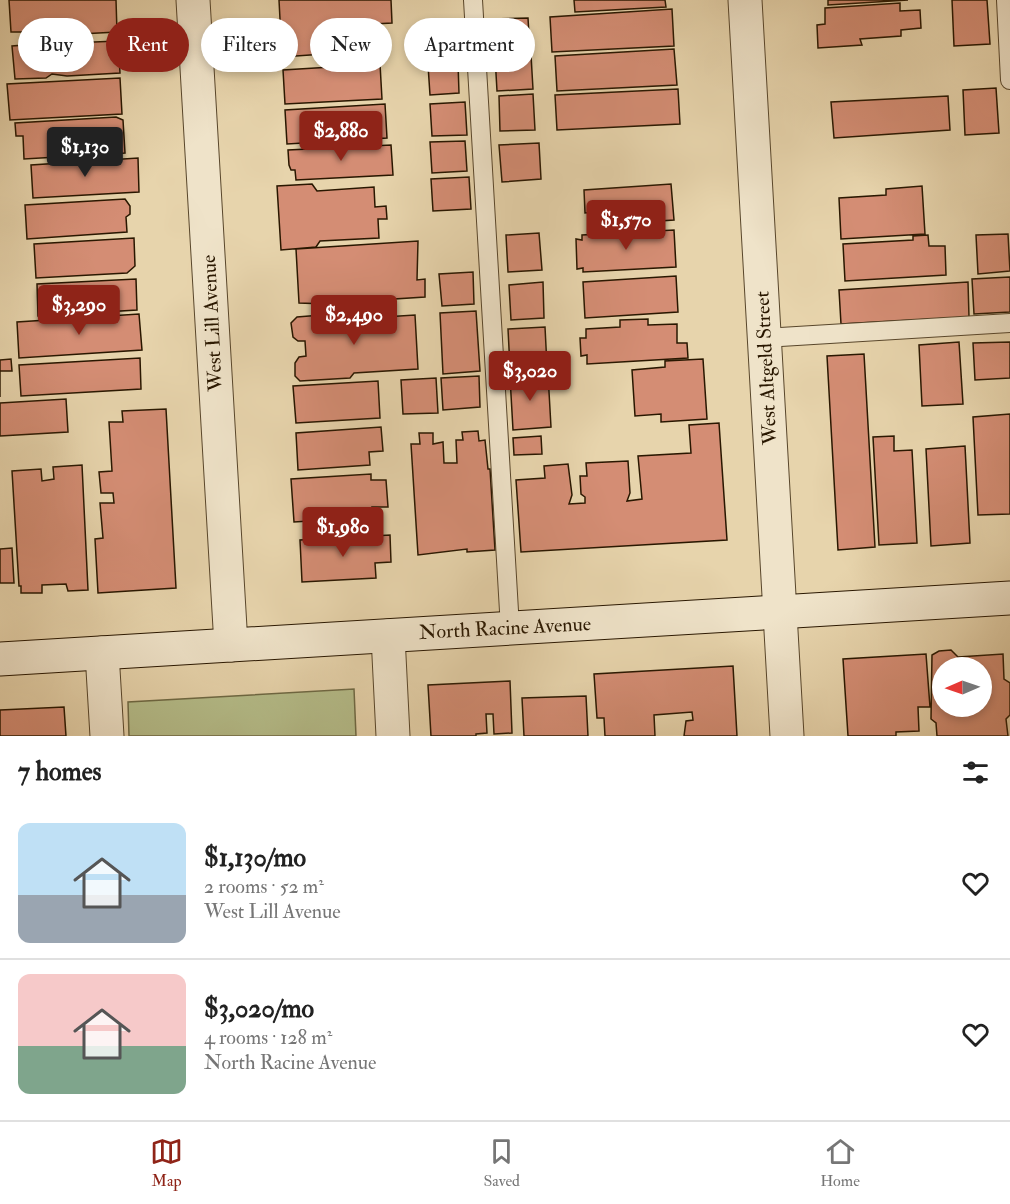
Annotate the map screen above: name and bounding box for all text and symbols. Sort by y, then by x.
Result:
chip: Buy [18,18,94,72]
chip: Rent [106,18,189,72]
chip: Filters [201,18,298,72]
chip: New [310,18,392,72]
chip: Apartment [404,18,535,72]
pin: $2,880 [292,111,390,162]
text: $2,880 [313,118,369,143]
pin: $1,130 [36,127,134,178]
text: $1,130 [61,134,109,159]
pin: $1,570 [577,200,675,251]
text: $1,570 [600,207,652,232]
street label: West Lill Avenue [196,254,228,393]
pin: $3,290 [30,285,128,336]
street label: West Altgeld Street [749,290,783,447]
text: $3,290 [52,292,106,317]
pin: $2,490 [305,295,403,346]
text: $2,490 [325,302,383,327]
pin: $3,020 [481,351,579,402]
text: $3,020 [503,358,557,383]
pin: $1,980 [294,507,392,558]
text: $1,980 [316,514,370,539]
street label: North Racine Avenue [418,611,592,645]
north arrow [932,657,992,717]
map controls [932,657,992,717]
text: 7 homes [18,756,101,788]
icon: filters [959,756,992,789]
text: $1,130/mo [204,842,306,874]
icon: home [66,847,138,919]
icon: heart [959,867,992,900]
text: 2 rooms · 52 m² [204,874,324,899]
text: West Lill Avenue [204,899,341,924]
text: $3,020/mo [204,993,314,1025]
icon: home [66,998,138,1070]
icon: heart [959,1018,992,1051]
text: 4 rooms · 128 m² [204,1025,332,1050]
text: North Racine Avenue [204,1050,376,1075]
tab: Map [150,1135,183,1191]
tab: Saved [483,1135,520,1191]
tab: Home [820,1135,860,1191]

